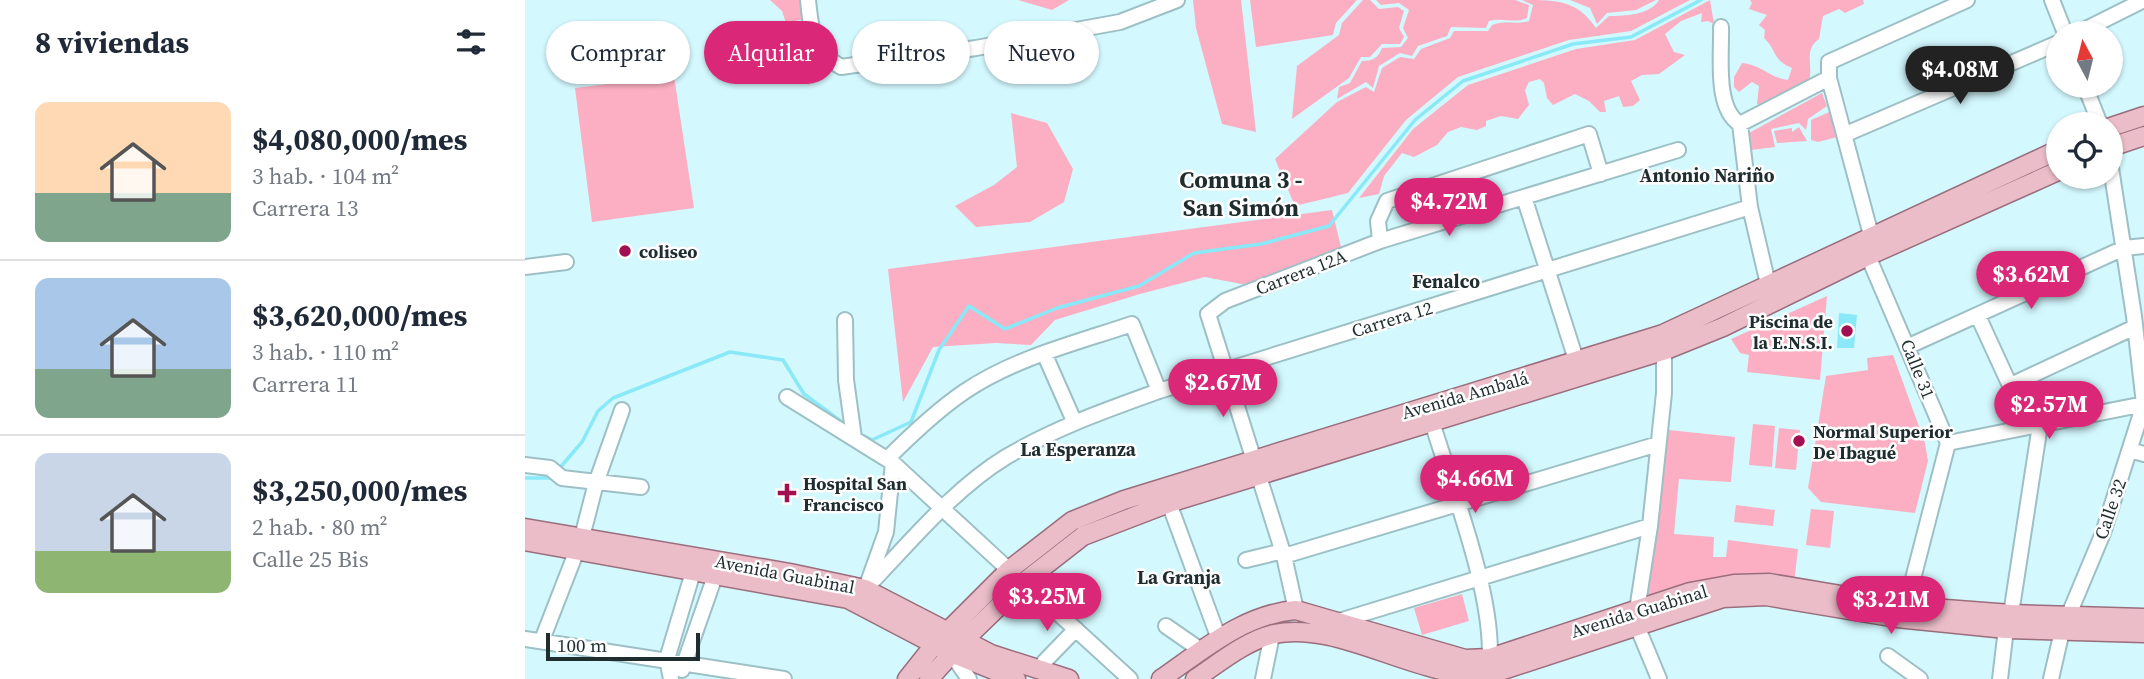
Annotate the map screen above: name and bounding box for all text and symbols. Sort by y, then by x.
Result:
chip: Comprar [546,21,690,84]
chip: Alquilar [704,21,838,84]
chip: Filtros [852,21,970,84]
chip: Nuevo [984,21,1099,84]
north arrow [2046,21,2123,98]
map controls [2046,21,2123,189]
text: 8 viviendas [35,22,189,63]
icon: filters [452,23,490,61]
pin: $4.08M [1903,46,2017,106]
text: $4.08M [1921,53,1999,85]
button: locate [2046,112,2123,189]
text: $4,080,000/mes [252,119,467,160]
icon: home [91,130,175,214]
text: 3 hab. · 104 m² [252,160,399,192]
district label: Antonio Nariño [1640,162,1775,188]
district label: Comuna 3 - San Simón [1179,163,1303,224]
pin: $4.72M [1392,178,1506,238]
text: $4.72M [1410,185,1488,217]
text: Carrera 13 [252,192,359,224]
place label: coliseo [639,239,697,264]
marker: coliseo [617,243,633,259]
street label: Carrera 12A [1252,243,1350,301]
pin: $3.62M [1974,252,2088,311]
text: $3.62M [1992,258,2070,290]
district label: Fenalco [1412,268,1480,294]
text: $3,620,000/mes [252,295,467,336]
street label: Carrera 12 [1348,295,1436,343]
icon: home [91,306,175,390]
place label: Piscina de la E.N.S.I. [1749,309,1833,355]
marker: Piscina de la E.N.S.I. [1839,323,1855,339]
street label: Calle 31 [1895,335,1941,403]
text: 3 hab. · 110 m² [252,336,399,368]
pin: $2.67M [1166,360,1280,419]
street label: Avenida Ambalá [1399,365,1532,425]
text: $2.67M [1184,366,1262,398]
text: Carrera 11 [252,368,359,400]
pin: $2.57M [1992,382,2106,441]
text: $2.57M [2010,388,2088,420]
place label: Normal Superior De Ibagué [1813,419,1953,465]
marker: Normal Superior De Ibagué [1791,433,1807,449]
district label: La Esperanza [1020,436,1137,462]
pin: $4.66M [1418,456,1532,515]
text: $4.66M [1436,462,1514,494]
text: $3,250,000/mes [252,470,467,511]
place label: Hospital San Francisco [803,471,907,517]
street label: Calle 32 [2088,475,2132,543]
icon: home [91,481,175,565]
marker: Hospital San Francisco [777,483,797,503]
text: 2 hab. · 80 m² [252,511,388,543]
text: Calle 25 Bis [252,543,369,575]
street label: Avenida Guabinal [713,548,857,600]
district label: La Granja [1137,564,1222,590]
pin: $3.25M [990,574,1104,633]
pin: $3.21M [1834,576,1948,636]
street label: Avenida Guabinal [1568,578,1710,644]
text: $3.25M [1008,580,1086,612]
text: $3.21M [1852,583,1930,615]
scale bar [546,630,700,662]
text: 100 m [557,632,607,658]

